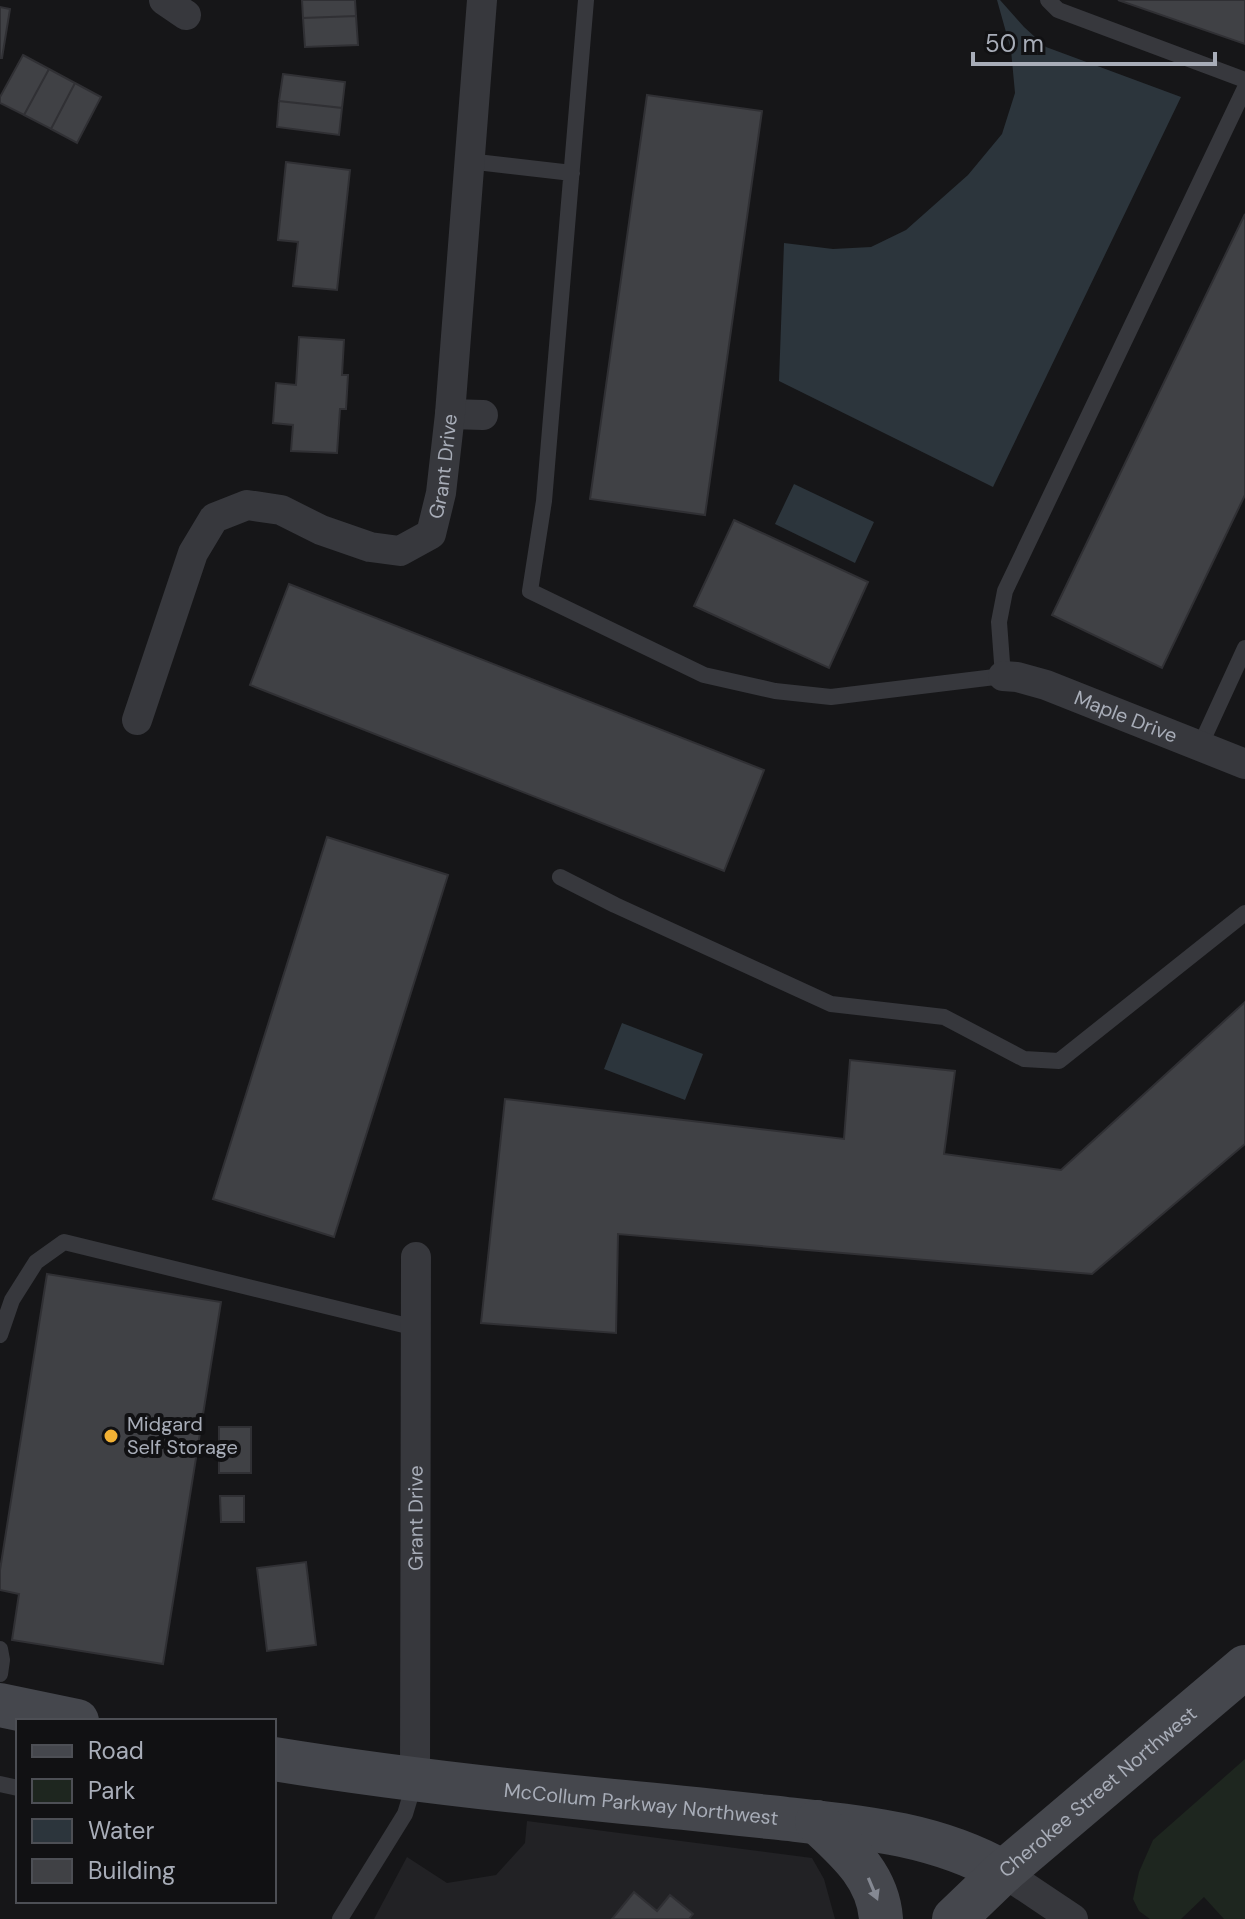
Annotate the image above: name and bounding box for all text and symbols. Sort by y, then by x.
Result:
scale bar [973,16,1215,66]
text: 50 m [985,28,1044,59]
street label: Grant Drive [422,412,463,521]
street label: Maple Drive [1070,685,1181,749]
place label: Midgard Self Storage [127,1411,238,1460]
marker: Midgard Self Storage [102,1427,120,1445]
street label: Grant Drive [402,1465,429,1571]
street label: Cherokee Street Northwest [993,1700,1202,1883]
legend [16,1719,276,1903]
text: Road [88,1735,144,1766]
text: Park [88,1775,135,1806]
street label: McCollum Parkway Northwest [503,1777,780,1831]
text: Water [88,1815,154,1846]
text: Building [88,1855,175,1886]
one-way arrow [867,1877,880,1901]

